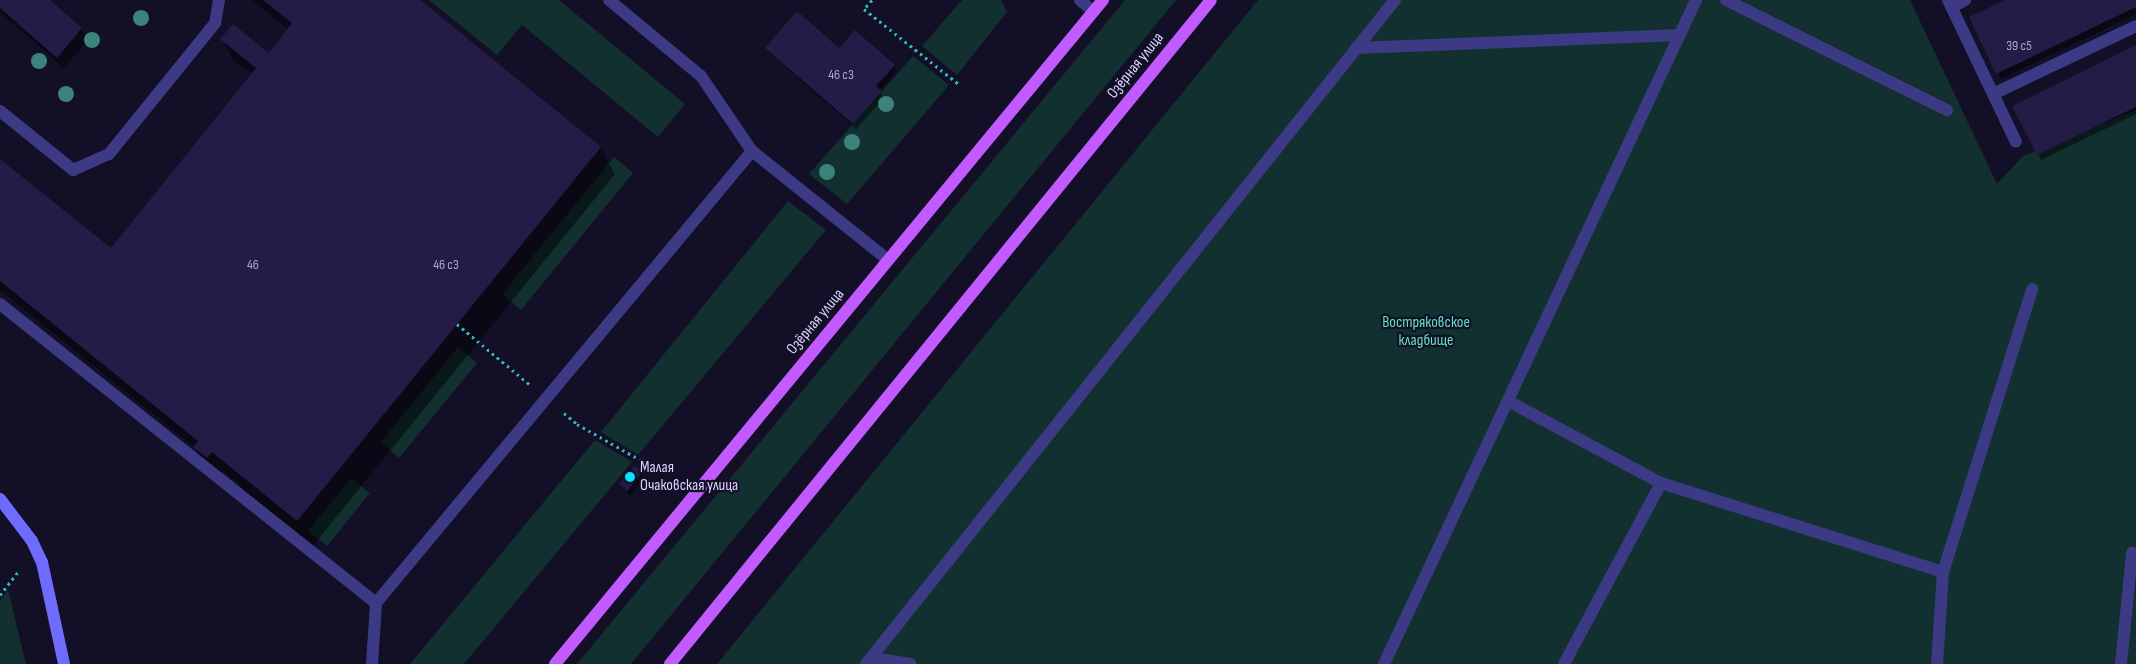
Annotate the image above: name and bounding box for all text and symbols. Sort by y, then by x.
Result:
street label: Озёрная улица [1103,29,1169,103]
house number: 39 с5 [2006,38,2032,54]
house number: 46 с3 [828,67,854,83]
house number: 46 [247,257,259,273]
house number: 46 с3 [433,257,459,273]
street label: Озёрная улица [783,285,849,359]
park label: Востряковское кладбище [1382,313,1470,351]
place label: Малая Очаковская улица [640,458,738,496]
marker: Малая Очаковская улица [624,471,636,483]

